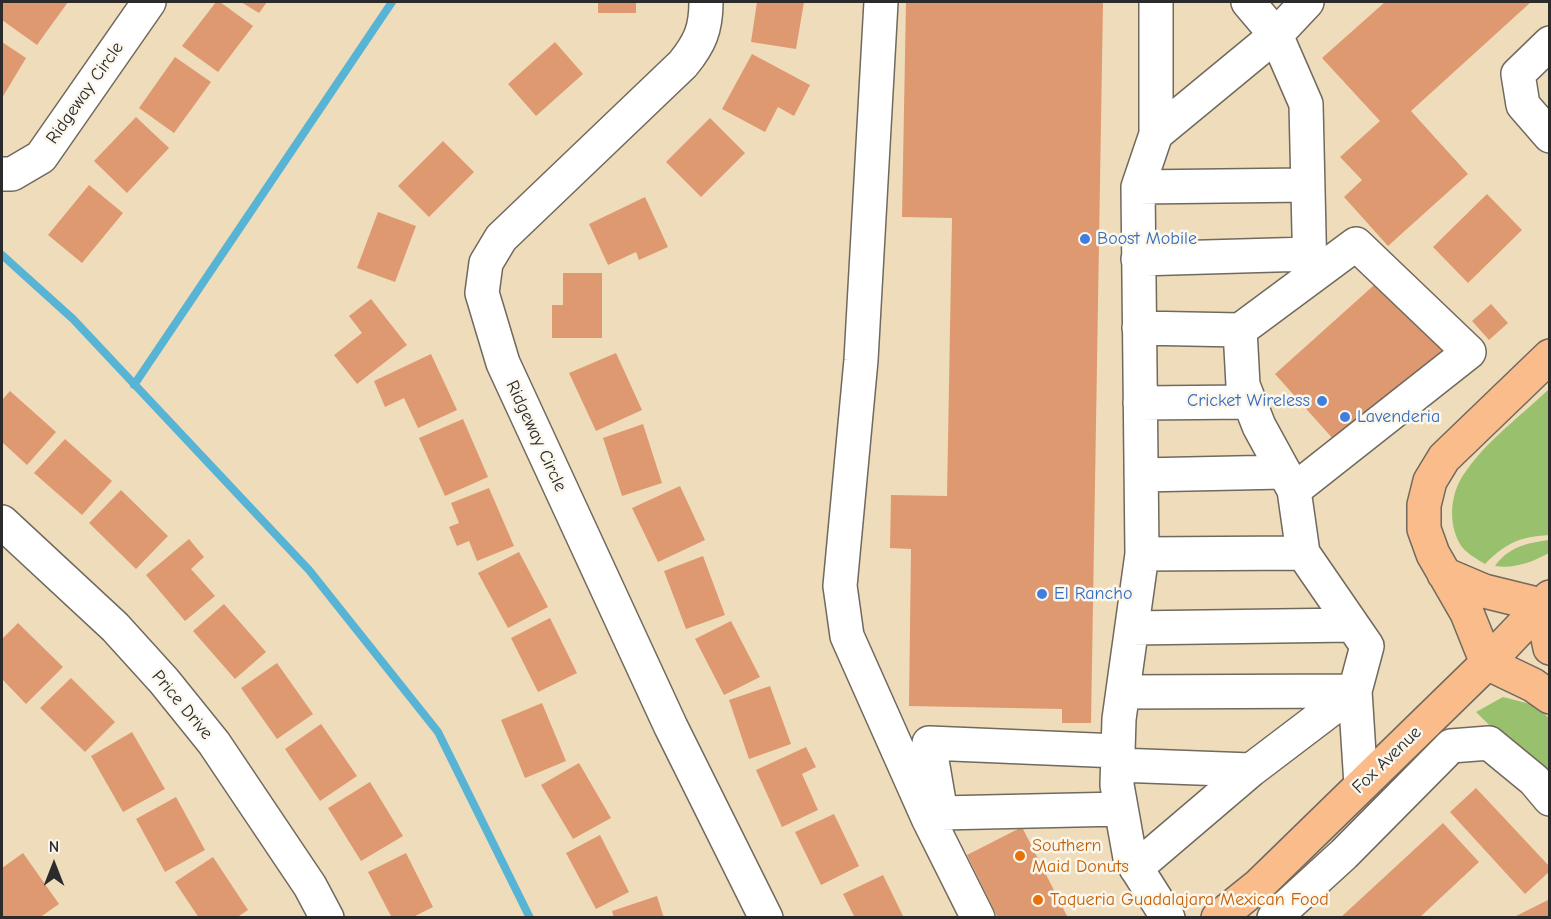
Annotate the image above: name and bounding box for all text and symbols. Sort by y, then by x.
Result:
street label: Ridgeway Circle [42,38,128,148]
place label: Boost Mobile [1097,228,1197,250]
marker: Boost Mobile [1078,232,1092,246]
street label: Ridgeway Circle [501,377,571,495]
place label: Cricket Wireless [1187,390,1310,412]
marker: Cricket Wireless [1315,394,1329,408]
place label: Lavenderia [1357,406,1440,428]
marker: Lavenderia [1338,410,1352,424]
place label: El Rancho [1054,583,1132,605]
marker: El Rancho [1035,587,1049,601]
street label: Price Drive [147,666,217,744]
street label: Fox Avenue [1348,722,1426,798]
north arrow [24,835,84,895]
place label: Southern Maid Donuts [1032,835,1129,878]
text: N [49,838,59,856]
marker: Southern Maid Donuts [1013,849,1027,863]
place label: Taqueria Guadalajara Mexican Food [1050,889,1329,911]
marker: Taqueria Guadalajara Mexican Food [1031,893,1045,907]

